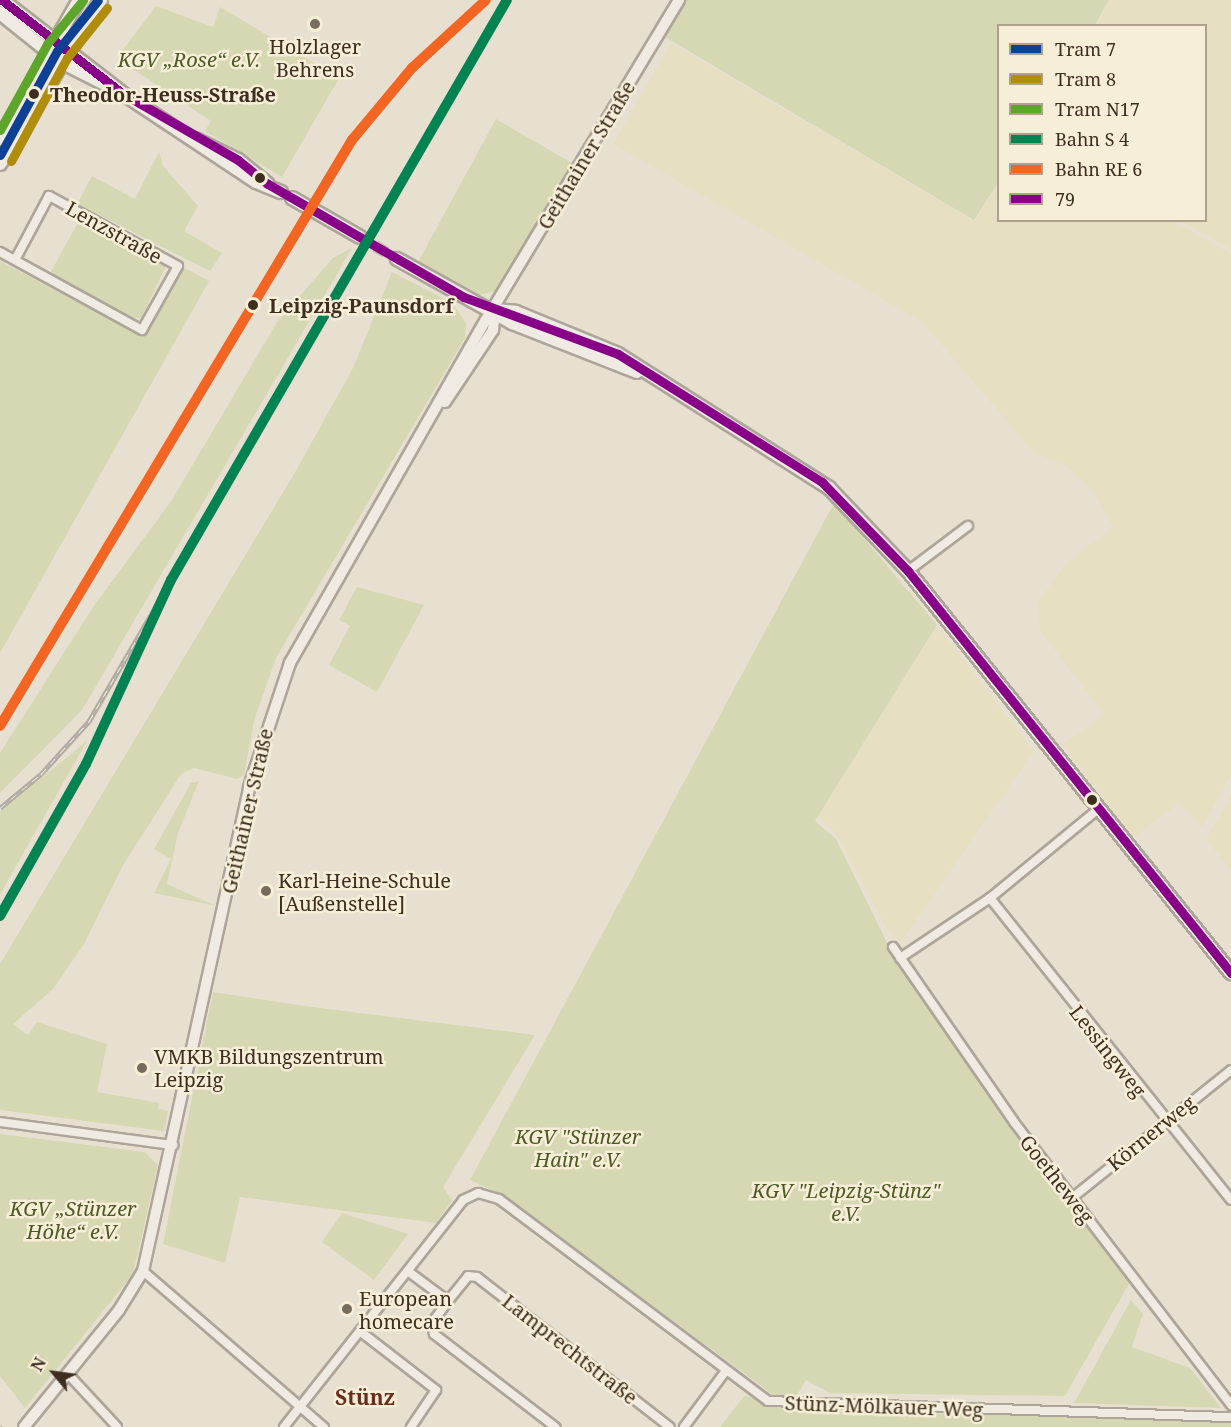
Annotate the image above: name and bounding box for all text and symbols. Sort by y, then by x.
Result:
marker: Holzlager Behrens [308,17,322,31]
legend [997,24,1207,222]
place label: Holzlager Behrens [269,34,361,81]
text: Tram 7 [1055,37,1116,61]
park label: KGV „Rose“ e.V. [118,47,260,71]
text: Tram 8 [1055,67,1116,91]
street label: Geithainer Straße [532,76,640,234]
place label: Theodor-Heuss-Straße [50,82,276,106]
marker: Theodor-Heuss-Straße [23,83,45,105]
text: Tram N17 [1055,97,1140,121]
text: Bahn S 4 [1055,127,1129,151]
text: Bahn RE 6 [1055,157,1142,181]
unlabelled marker [254,172,266,184]
text: 79 [1055,187,1075,211]
street label: Lenzstraße [62,196,166,268]
place label: Leipzig-Paunsdorf [269,293,453,317]
marker: Leipzig-Paunsdorf [242,294,264,316]
street label: Geithainer Straße [216,726,278,896]
unlabelled marker [1086,794,1098,806]
place label: Karl-Heine-Schule [Außenstelle] [278,868,451,915]
marker: Karl-Heine-Schule [Außenstelle] [259,884,273,898]
street label: Lessingweg [1065,1000,1151,1102]
place label: VMKB Bildungszentrum Leipzig [154,1044,384,1091]
marker: VMKB Bildungszentrum Leipzig [135,1061,149,1075]
street label: Körnerweg [1102,1090,1200,1176]
park label: KGV "Stünzer Hain" e.V. [515,1125,641,1172]
street label: Goetheweg [1015,1130,1099,1228]
park label: KGV "Leipzig-Stünz" e.V. [752,1179,940,1226]
park label: KGV „Stünzer Höhe“ e.V. [10,1196,136,1243]
place label: European homecare [359,1286,454,1333]
street label: Lamprechtstraße [498,1289,642,1409]
marker: European homecare [340,1302,354,1316]
north arrow [24,1343,84,1403]
text: N [26,1353,51,1375]
district label: Stünz [335,1384,395,1410]
street label: Stünz-Mölkauer Weg [784,1391,984,1421]

